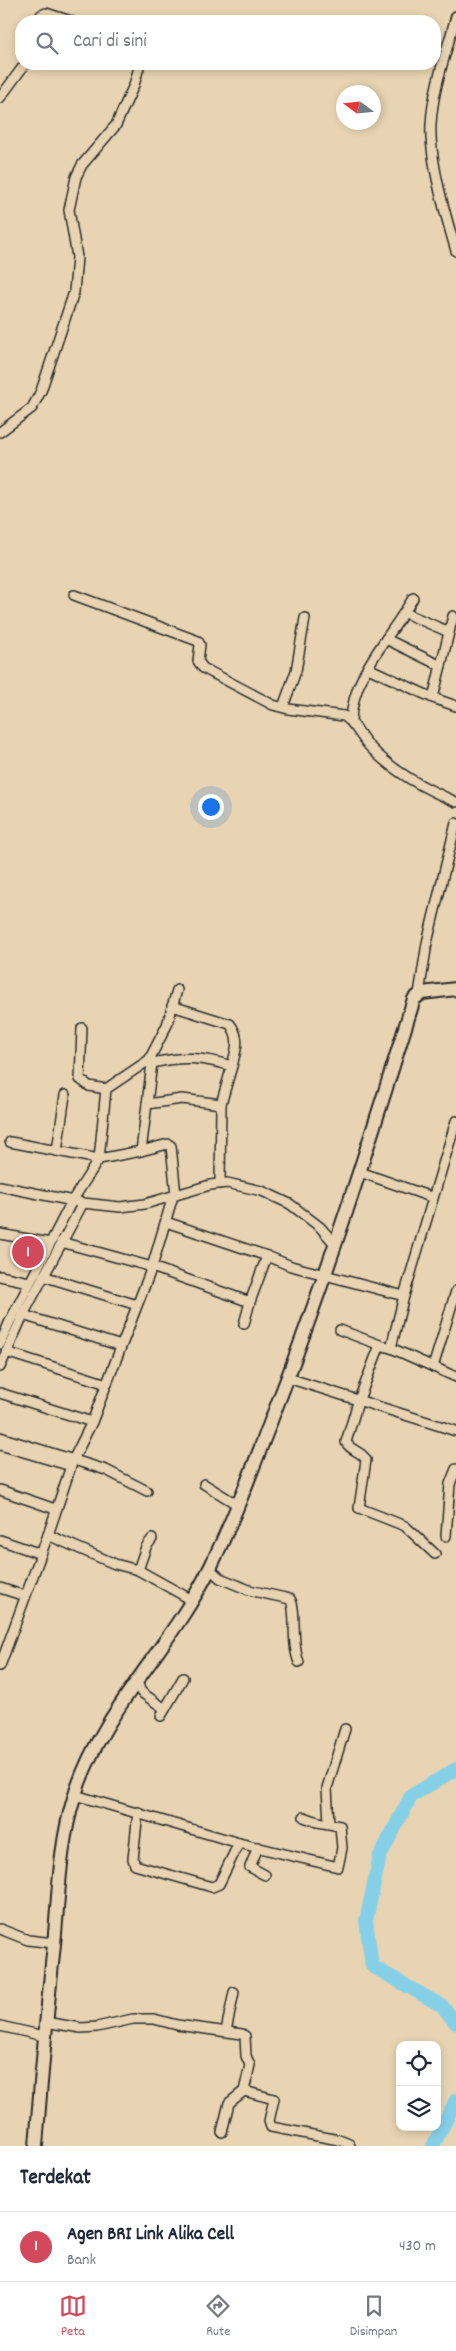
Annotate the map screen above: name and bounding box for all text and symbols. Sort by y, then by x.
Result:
search box [15,15,441,70]
icon: search [33,29,61,57]
text: Cari di sini [73,29,147,56]
north arrow [336,85,381,130]
your location [198,794,224,820]
pin: 1 [12,1233,44,1271]
map controls [396,2041,441,2131]
button: locate [396,2041,441,2086]
button: layers [396,2086,441,2131]
text: Terdekat [20,2164,91,2194]
text: Agen BRI Link Alika Cell [67,2222,234,2249]
text: 1 [34,2235,38,2258]
text: 430 m [399,2235,436,2258]
text: Bank [67,2249,96,2272]
tab: Peta [59,2292,87,2342]
tab: Rute [204,2292,232,2342]
tab: Disimpan [350,2292,397,2342]

